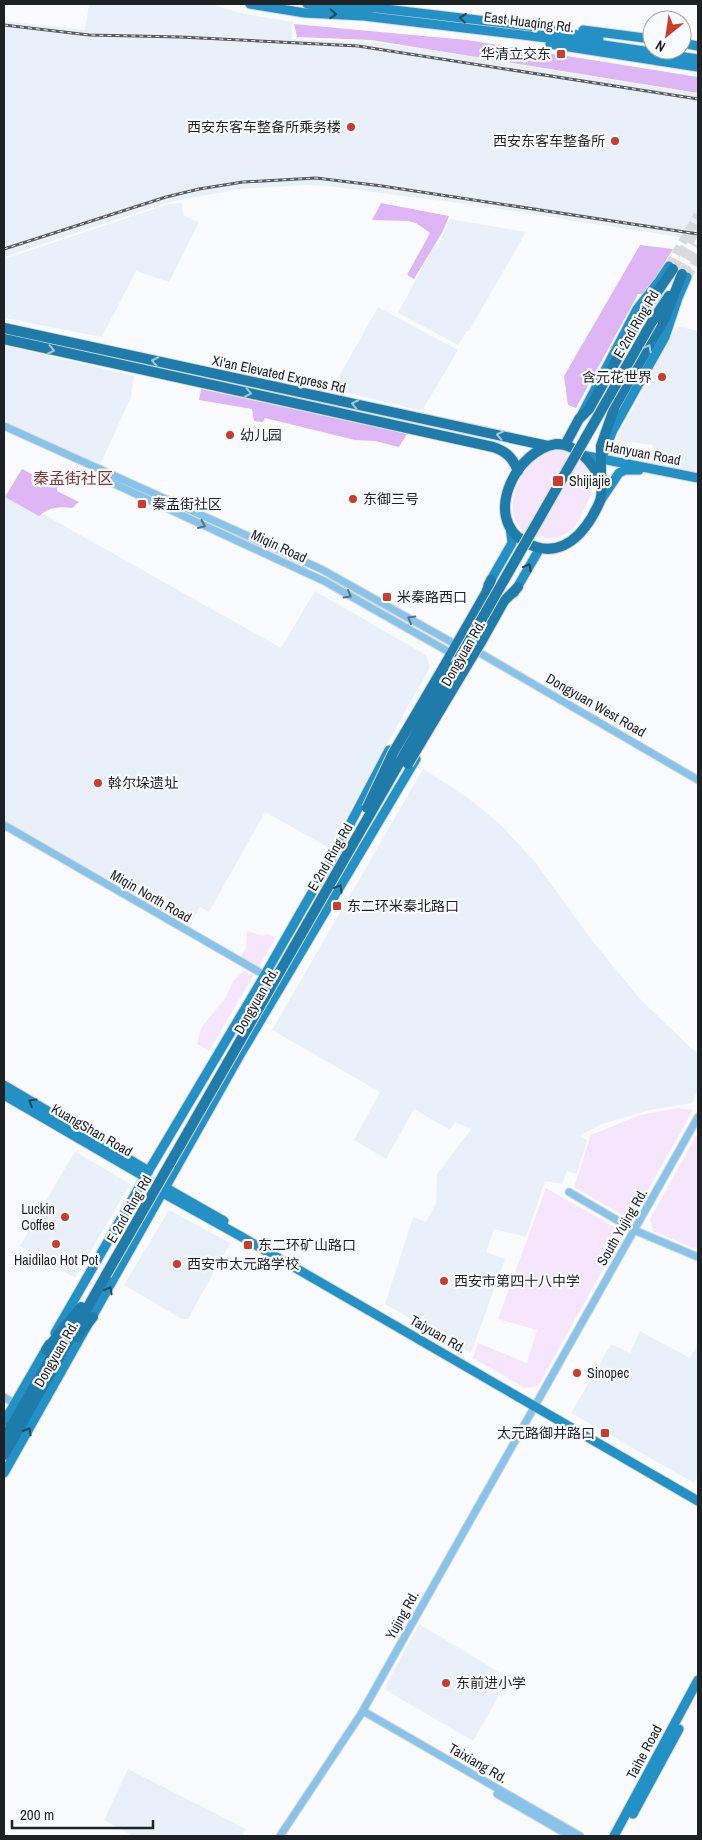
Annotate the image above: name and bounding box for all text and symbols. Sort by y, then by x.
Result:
street label: East Huaqing Rd. [483,8,575,36]
one-way arrow [330,9,338,20]
north arrow [642,10,692,60]
one-way arrow [459,13,467,24]
text: N [652,36,669,56]
place label: 华清立交东 [481,45,551,63]
marker: 华清立交东 [555,48,567,60]
place label: 西安东客车整备所乘务楼 [187,118,341,136]
marker: 西安东客车整备所乘务楼 [345,121,357,133]
place label: 西安东客车整备所 [493,132,605,150]
marker: 西安东客车整备所 [609,135,621,147]
street label: E 2nd Ring Rd [609,287,663,361]
one-way arrow [47,344,56,355]
one-way arrow [642,344,652,353]
street label: Xi'an Elevated Express Rd [211,351,347,397]
one-way arrow [150,356,159,367]
place label: 含元花世界 [582,368,652,386]
marker: 含元花世界 [656,371,668,383]
one-way arrow [243,387,252,398]
one-way arrow [351,400,360,410]
place label: 幼儿园 [240,426,282,444]
marker: 幼儿园 [224,429,236,441]
one-way arrow [496,430,505,441]
street label: Hanyuan Road [604,437,682,469]
district label: 秦孟街社区 [33,467,113,489]
place label: Shijiajie [569,472,610,490]
marker: Shijiajie [551,474,565,488]
place label: 东御三号 [363,490,419,508]
marker: 东御三号 [347,493,359,505]
place label: 秦孟街社区 [152,495,222,513]
marker: 秦孟街社区 [136,498,148,510]
one-way arrow [197,518,206,529]
street label: Miqin Road [248,525,310,567]
one-way arrow [522,563,532,572]
one-way arrow [343,588,352,598]
place label: 米秦路西口 [397,588,467,606]
marker: 米秦路西口 [381,591,393,603]
one-way arrow [407,615,416,625]
street label: Dongyuan Rd. [437,617,489,689]
street label: Dongyuan West Road [543,669,649,741]
place label: 斡尔垛遗址 [108,774,178,792]
marker: 斡尔垛遗址 [92,777,104,789]
street label: E 2nd Ring Rd [303,820,357,894]
street label: Miqin North Road [107,866,195,926]
one-way arrow [332,884,342,893]
place label: 东二环米秦北路口 [347,897,459,915]
marker: 东二环米秦北路口 [331,900,343,912]
street label: Dongyuan Rd. [230,965,282,1037]
one-way arrow [28,1098,37,1108]
street label: KuangShan Road [48,1100,136,1160]
street label: E 2nd Ring Rd [102,1172,156,1246]
street label: South Yujing Rd. [593,1185,651,1269]
place label: Luckin Coffee [21,1200,55,1234]
marker: Luckin Coffee [59,1211,71,1223]
place label: 东二环矿山路口 [258,1236,356,1254]
marker: Haidilao Hot Pot [50,1238,62,1250]
marker: 东二环矿山路口 [242,1239,254,1251]
place label: Haidilao Hot Pot [14,1251,98,1269]
place label: 西安市太元路学校 [187,1255,299,1273]
marker: 西安市太元路学校 [171,1258,183,1270]
place label: 西安市第四十八中学 [454,1272,580,1290]
marker: 西安市第四十八中学 [438,1275,450,1287]
one-way arrow [102,1286,112,1295]
street label: Taiyuan Rd. [407,1311,469,1357]
street label: Dongyuan Rd. [30,1318,82,1390]
place label: Sinopec [587,1364,629,1382]
marker: Sinopec [571,1367,583,1379]
place label: 太元路御井路口 [497,1424,595,1442]
one-way arrow [22,1427,32,1436]
marker: 太元路御井路口 [599,1427,611,1439]
street label: Yujing Rd. [381,1587,423,1643]
place label: 东前进小学 [456,1674,526,1692]
marker: 东前进小学 [440,1677,452,1689]
street label: Taihe Road [622,1722,666,1782]
street label: Taixiang Rd. [445,1739,511,1787]
scale bar [12,1798,154,1830]
text: 200 m [20,1804,54,1825]

